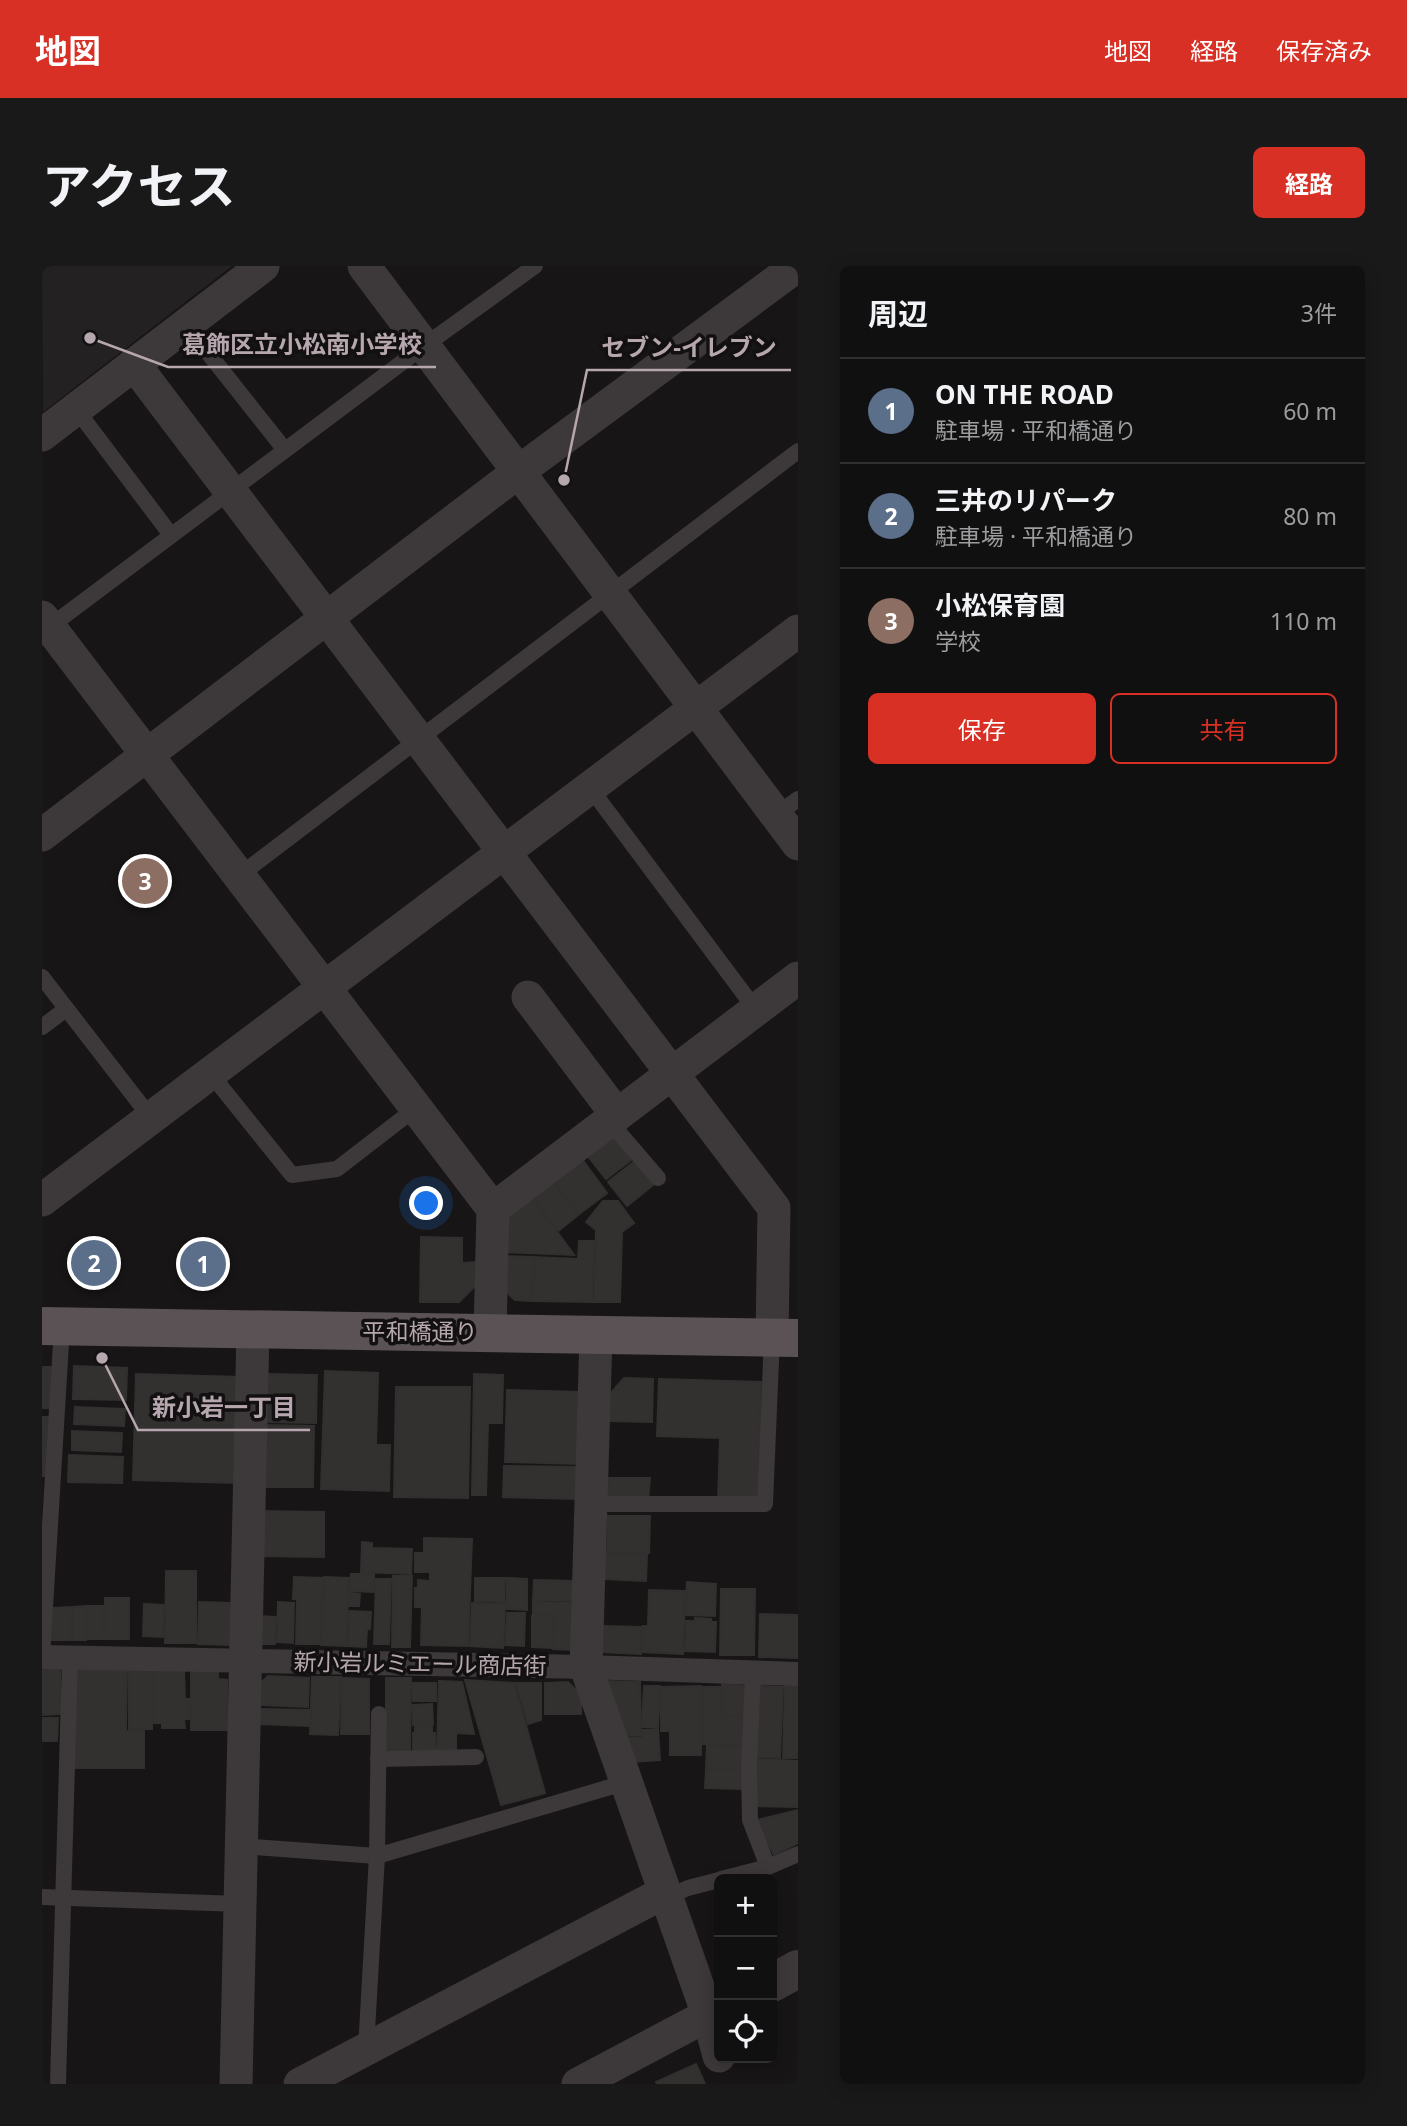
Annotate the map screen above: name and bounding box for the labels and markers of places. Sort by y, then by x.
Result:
callout: 葛飾区立小松南小学校 [168,322,436,367]
callout: セブン-イレブン [587,325,791,370]
pin: 3 [122,855,168,907]
pin: 2 [71,1237,117,1289]
pin: 1 [180,1238,226,1290]
callout: 新小岩一丁目 [138,1385,310,1430]

